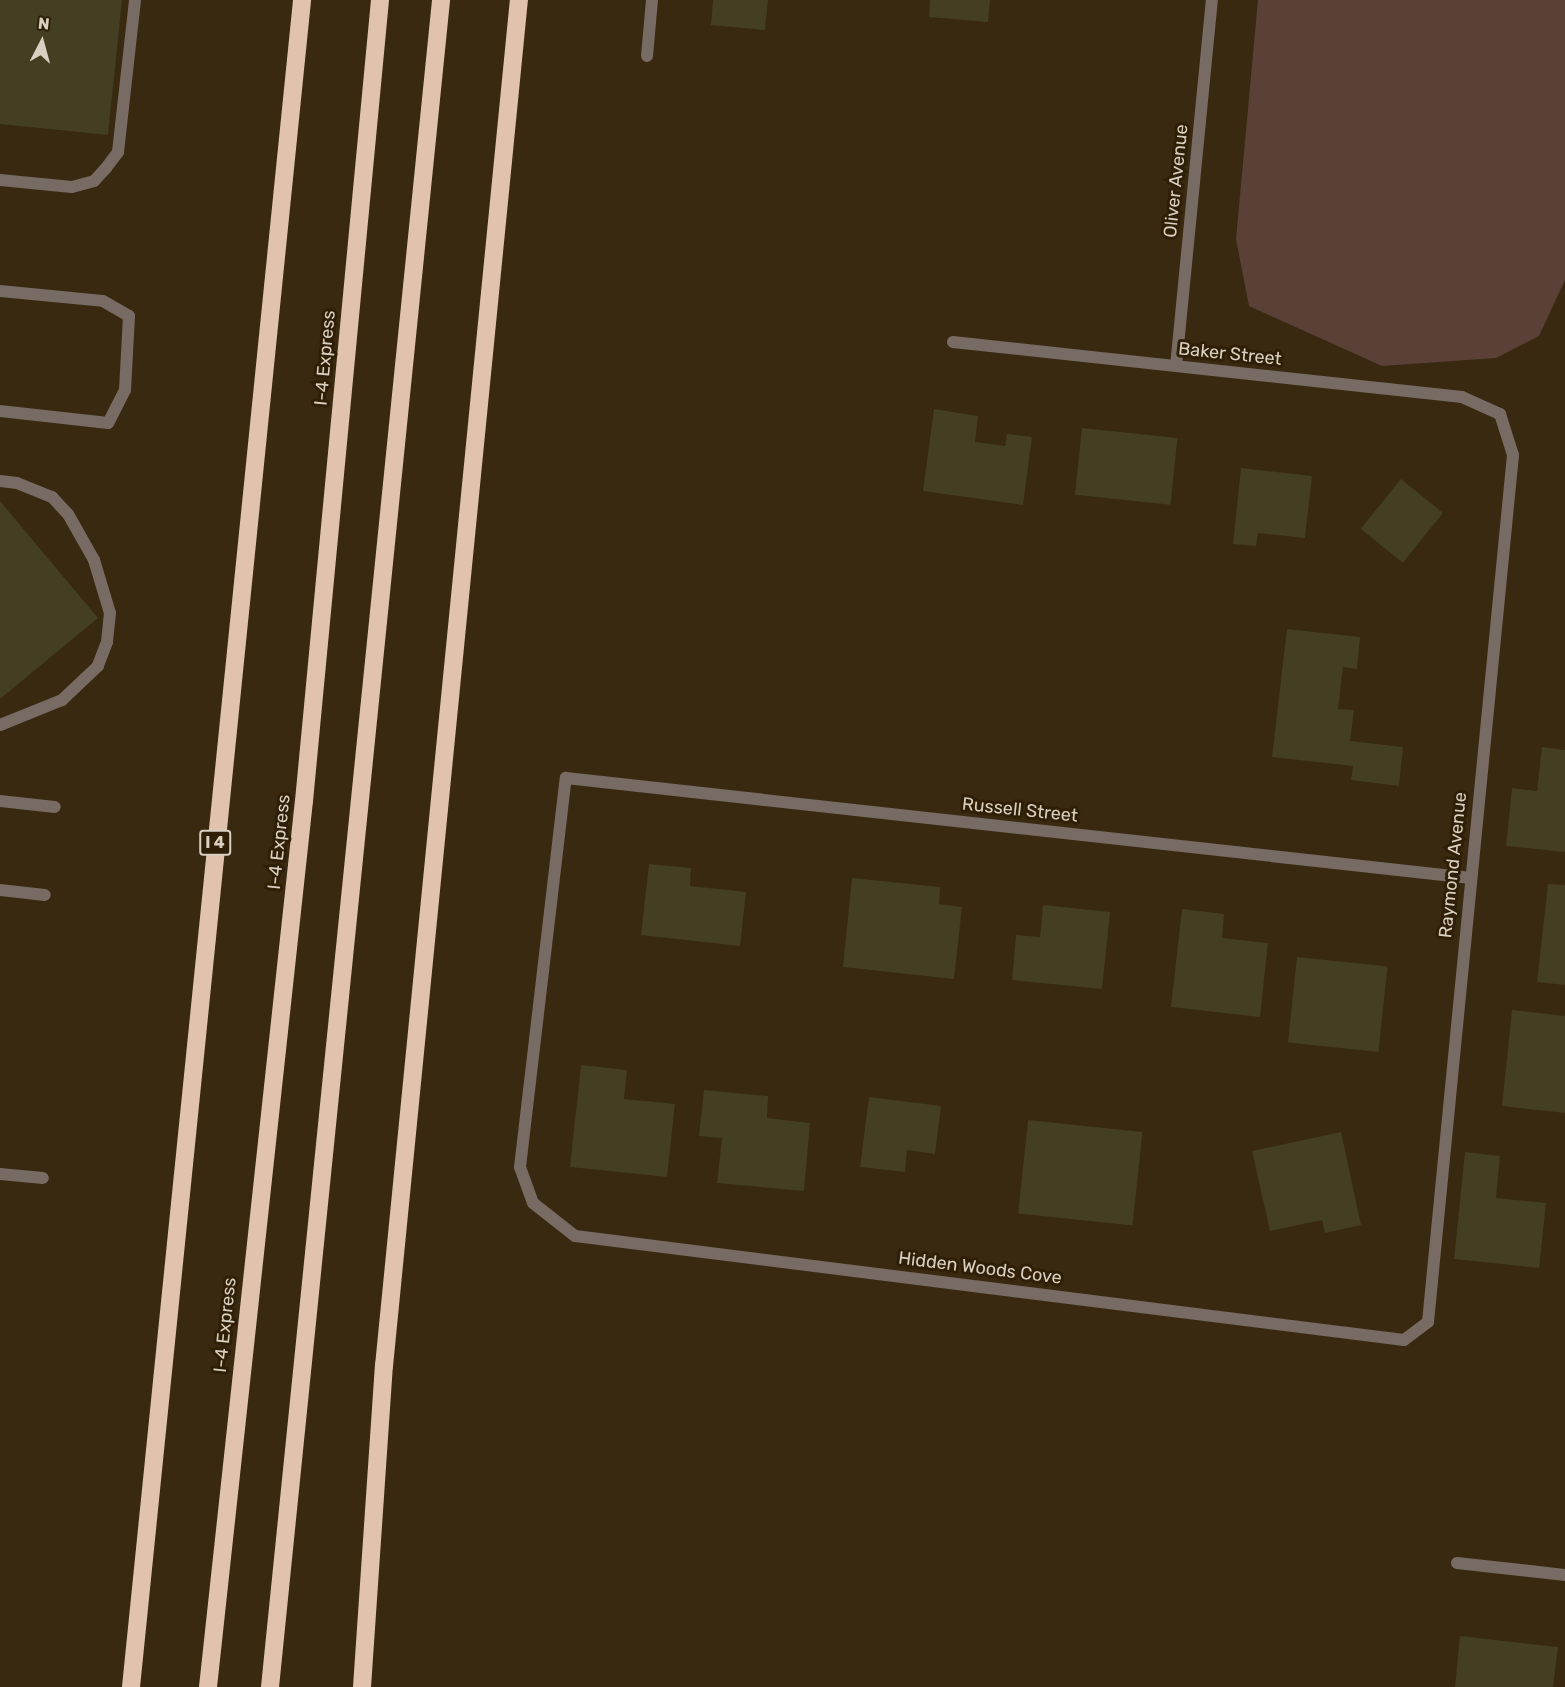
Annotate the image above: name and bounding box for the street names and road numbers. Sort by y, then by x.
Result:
street label: Oliver Avenue [1159,123,1193,239]
street label: I-4 Express [310,309,340,407]
street label: Baker Street [1177,338,1283,370]
street label: Raymond Avenue [1435,791,1471,939]
street label: I-4 Express [263,793,295,891]
street label: Russell Street [961,793,1079,827]
road number: I 4 [198,830,232,856]
street label: Hidden Woods Cove [897,1247,1063,1289]
street label: I-4 Express [209,1276,241,1374]

